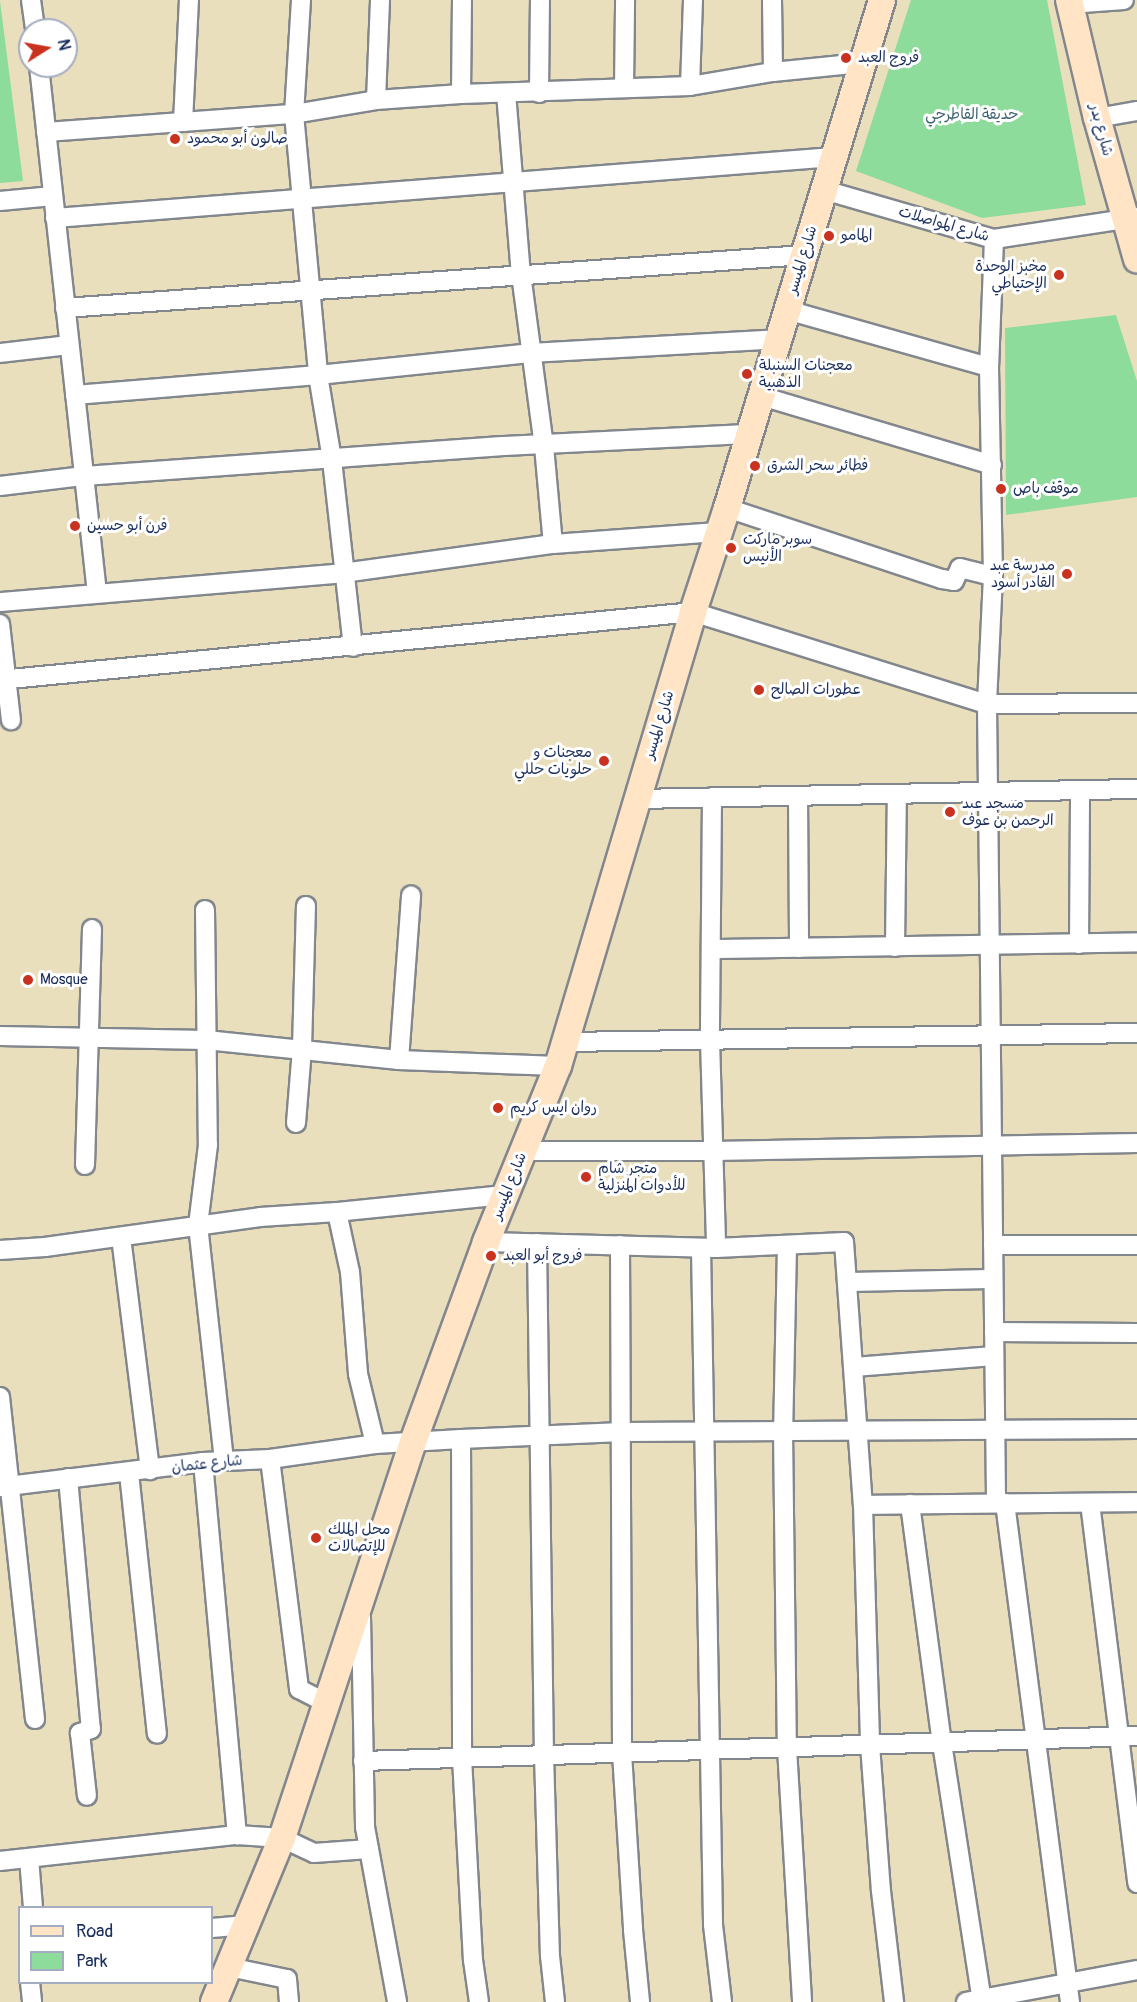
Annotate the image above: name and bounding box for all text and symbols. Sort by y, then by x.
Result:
north arrow [18,18,78,78]
text: N [53,38,75,52]
place label: فروج العبد [858,49,919,67]
marker: فروج العبد [839,51,853,65]
street label: شارع بدر [1085,102,1117,158]
park label: حديقة القاطرجي [925,106,1019,124]
place label: صالون أبو محمود [187,130,288,148]
marker: صالون أبو محمود [168,132,182,146]
street label: شارع المواصلات [897,202,991,246]
street label: شارع الميسر [783,224,821,296]
place label: المامو [841,227,873,245]
marker: المامو [822,229,836,243]
place label: مخبز الوحدة الإحتياطي [975,257,1047,292]
marker: مخبز الوحدة الإحتياطي [1052,268,1066,282]
place label: معجنات السنبلة الذهبية [759,356,853,391]
marker: معجنات السنبلة الذهبية [740,367,754,381]
place label: فطائر سحر الشرق [767,457,868,475]
marker: فطائر سحر الشرق [748,459,762,473]
place label: موقف باص [1013,480,1079,498]
marker: موقف باص [994,482,1008,496]
place label: فرن أبو حسين [87,517,167,535]
marker: فرن أبو حسين [68,519,82,533]
place label: سوبر ماركت الأنيس [743,530,812,565]
marker: سوبر ماركت الأنيس [724,541,738,555]
place label: مدرسة عبد القادر أسود [990,556,1055,591]
marker: مدرسة عبد القادر أسود [1060,567,1074,581]
place label: عطورات الصالح [771,681,862,699]
marker: عطورات الصالح [752,683,766,697]
street label: شارع الميسر [640,689,678,761]
place label: معجنات و حلويات حللي [514,743,592,778]
marker: معجنات و حلويات حللي [597,754,611,768]
place label: مسجد عبد الرحمن بن عوف [962,794,1054,829]
marker: مسجد عبد الرحمن بن عوف [943,805,957,819]
place label: Mosque [40,971,88,989]
marker: Mosque [21,973,35,987]
place label: روان ايس كريم [510,1099,597,1117]
marker: روان ايس كريم [491,1101,505,1115]
street label: شارع الميسر [487,1150,531,1222]
place label: متجر شام للأدوات المنزلية [598,1159,685,1194]
marker: متجر شام للأدوات المنزلية [579,1170,593,1184]
place label: فروج أبو العبد [503,1247,582,1265]
marker: فروج أبو العبد [484,1249,498,1263]
street label: شارع عثمان [171,1451,243,1477]
place label: محل الملك للإتصالات [328,1520,390,1555]
marker: محل الملك للإتصالات [309,1531,323,1545]
legend [18,1906,213,1984]
text: Road [76,1920,113,1943]
text: Park [76,1950,108,1973]

